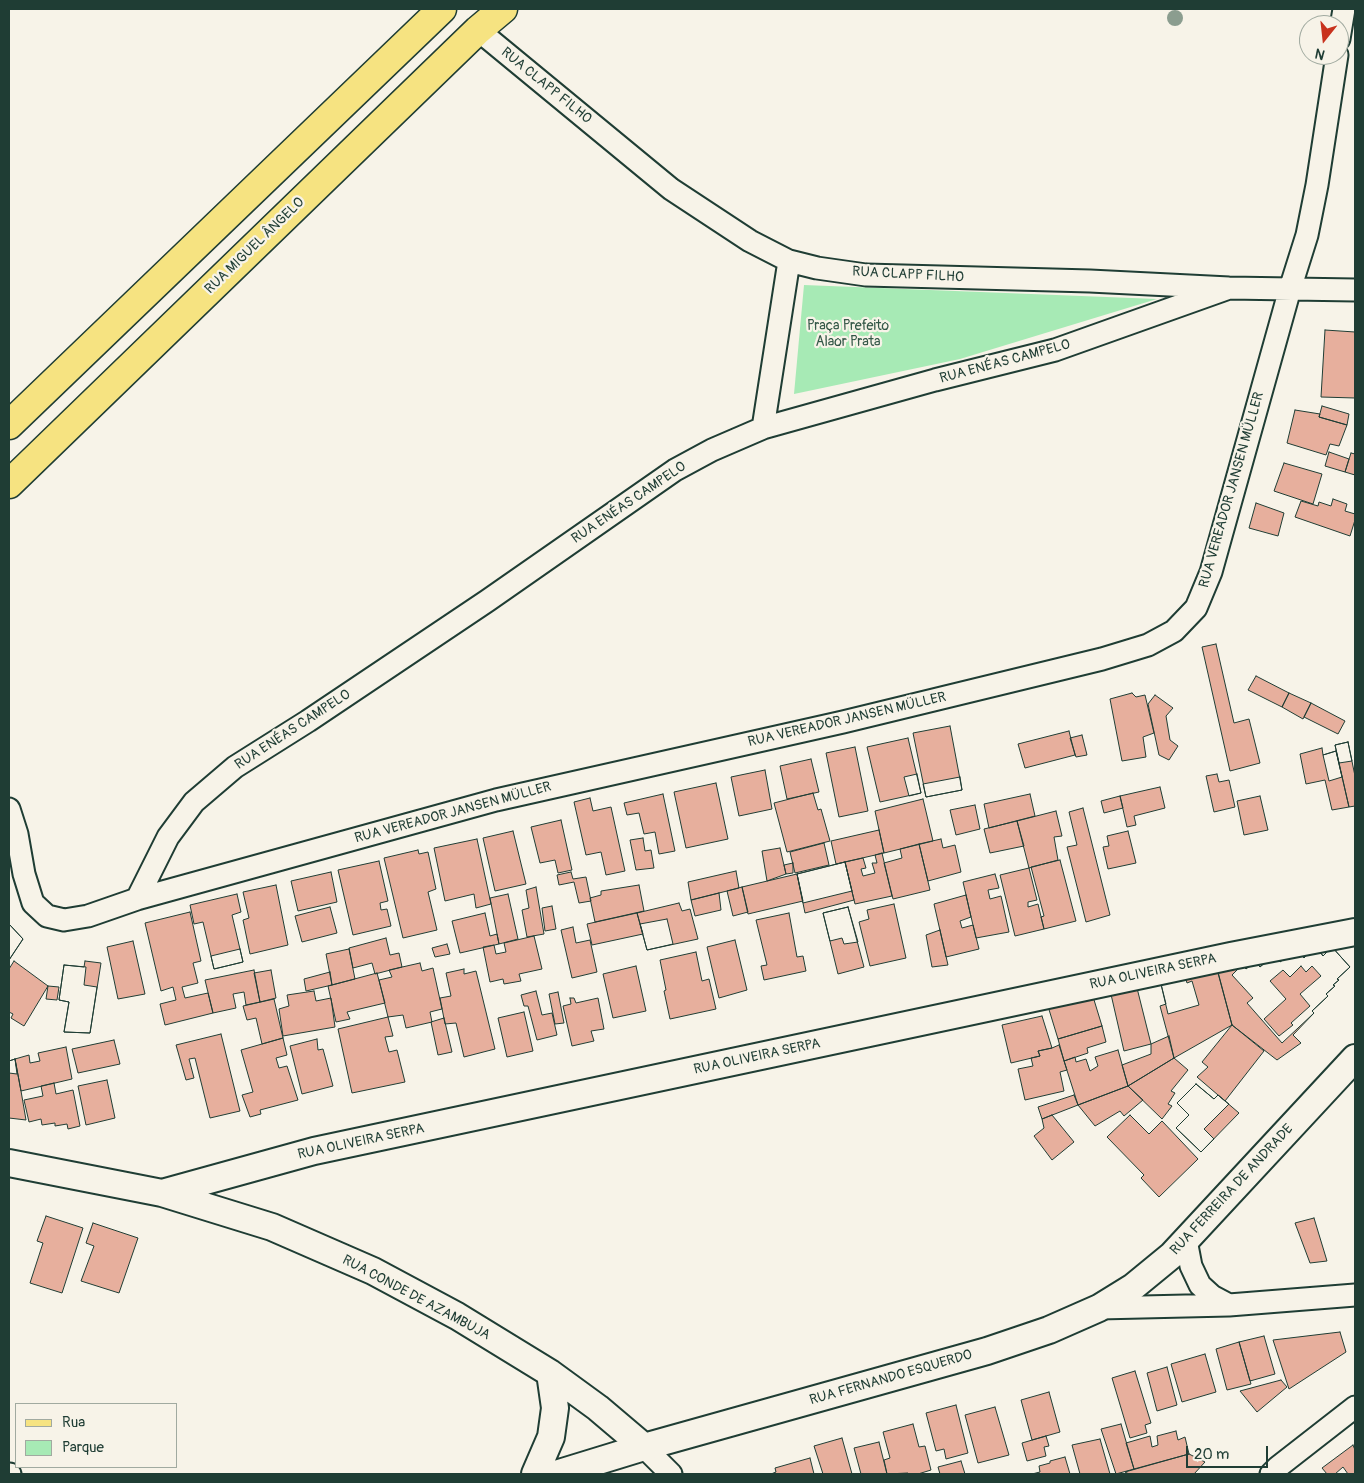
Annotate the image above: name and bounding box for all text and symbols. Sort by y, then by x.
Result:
north arrow [1299,15,1349,65]
street label: RUA CLAPP FILHO [497,44,595,128]
text: N [1313,44,1327,63]
street label: RUA MIGUEL ÂNGELO [202,194,308,298]
street label: RUA CLAPP FILHO [852,264,964,286]
park label: Praça Prefeito Alaor Prata [807,318,889,351]
street label: RUA ENÉAS CAMPELO [938,337,1072,387]
street label: RUA VEREADOR JANSEN MÜLLER [1196,390,1268,590]
street label: RUA ENÉAS CAMPELO [569,459,689,547]
street label: RUA ENÉAS CAMPELO [232,686,354,774]
street label: RUA VEREADOR JANSEN MÜLLER [746,689,948,751]
street label: RUA VEREADOR JANSEN MÜLLER [353,779,553,847]
street label: RUA OLIVEIRA SERPA [1088,950,1218,994]
street label: RUA OLIVEIRA SERPA [692,1035,822,1079]
street label: RUA OLIVEIRA SERPA [296,1120,426,1164]
street label: RUA FERREIRA DE ANDRADE [1167,1121,1297,1259]
street label: RUA CONDE DE AZAMBUJA [339,1252,493,1344]
street label: RUA FERNANDO ESQUERDO [808,1347,974,1409]
legend [15,1403,178,1468]
text: Rua [62,1413,85,1432]
scale bar [1189,1436,1272,1468]
text: Parque [62,1438,104,1457]
text: 20 m [1194,1445,1229,1464]

